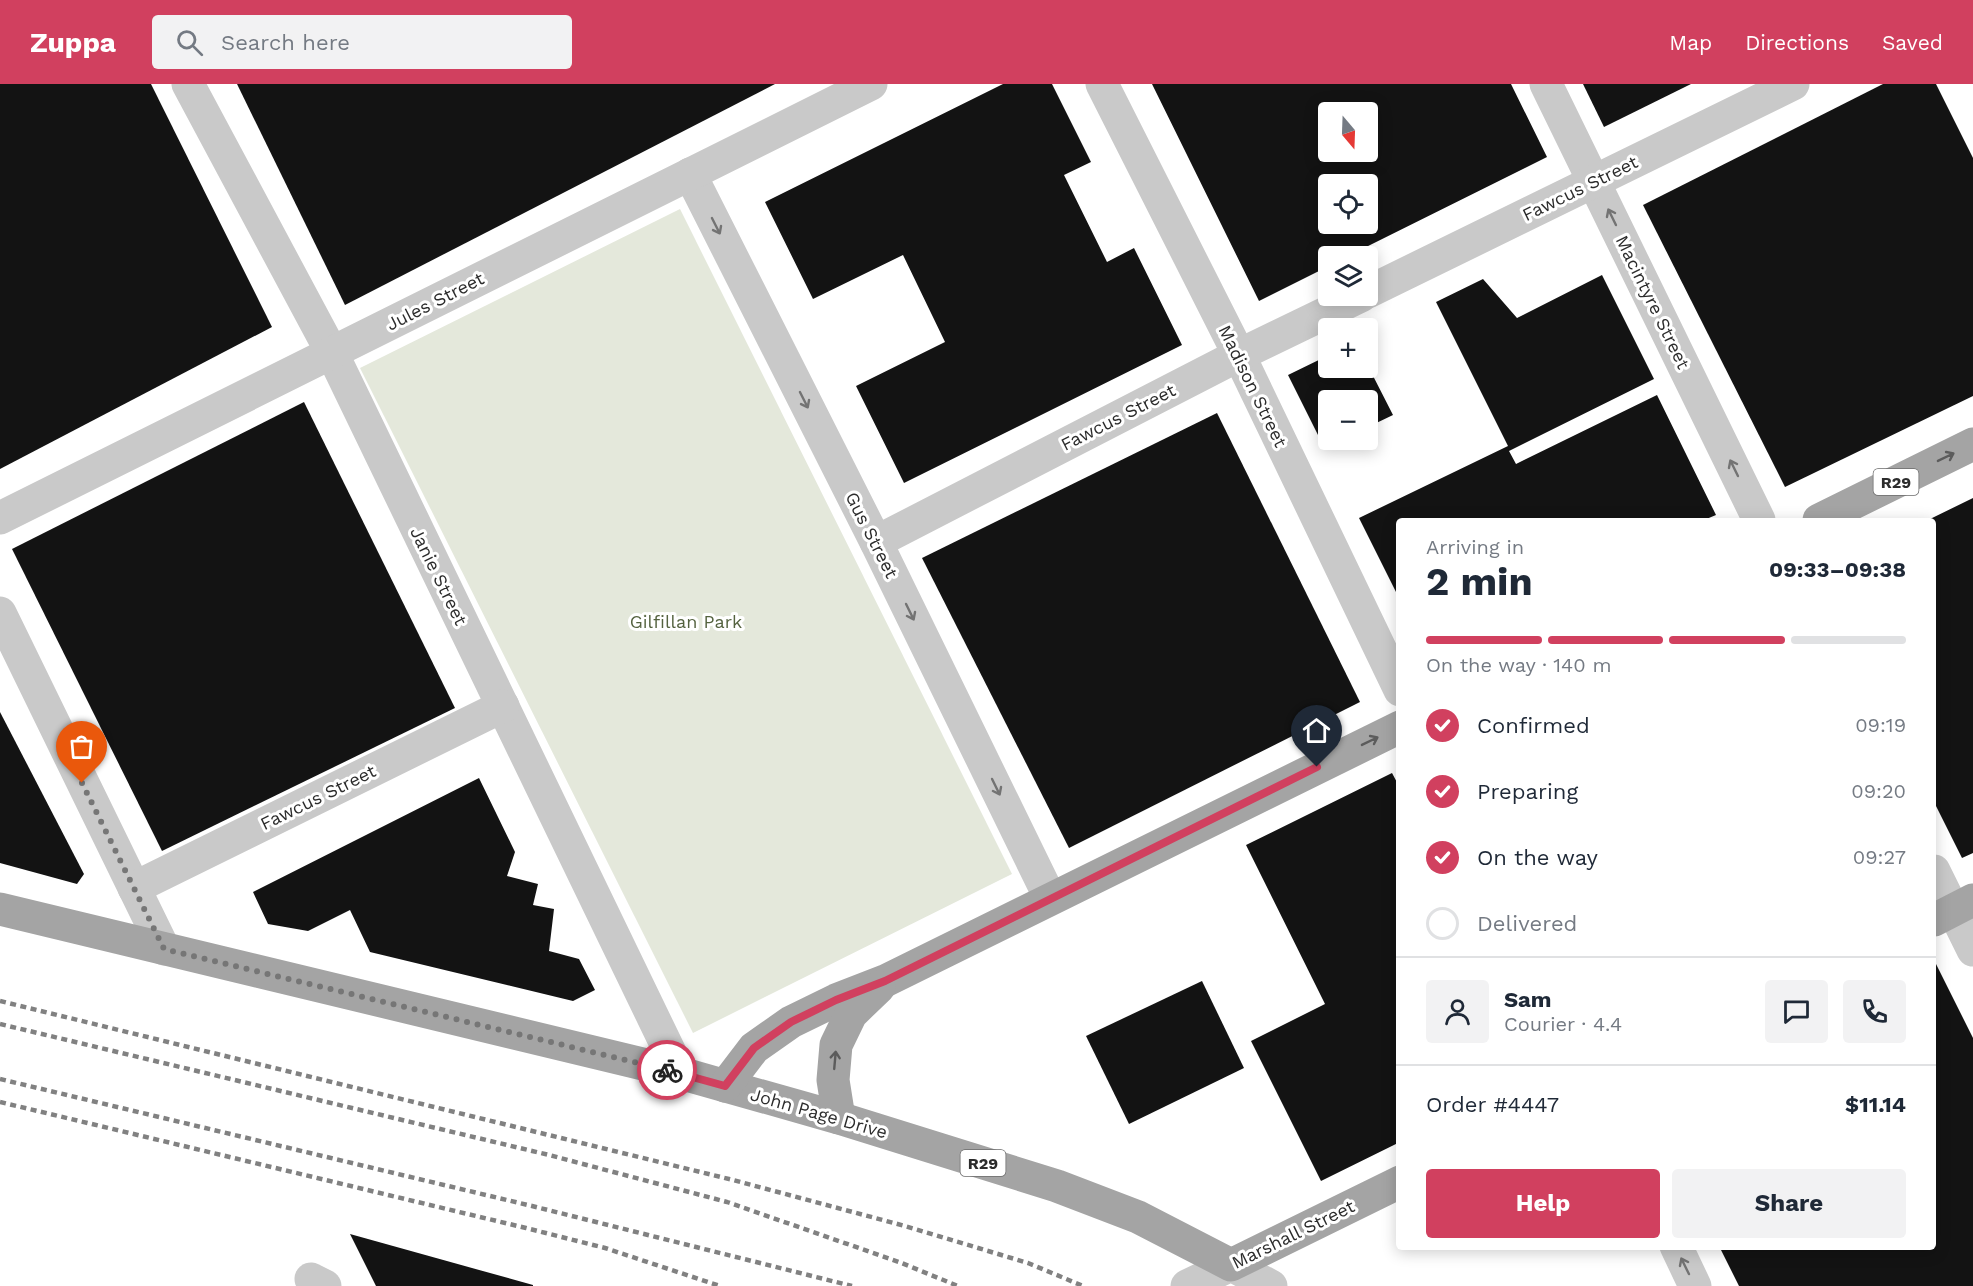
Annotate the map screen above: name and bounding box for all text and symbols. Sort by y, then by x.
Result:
search box [152,15,572,69]
text: Zuppa [30,26,116,59]
icon: search [173,26,206,59]
text: Search here [221,30,350,55]
text: Map [1669,30,1712,55]
text: Directions [1745,30,1849,55]
text: Saved [1882,30,1943,55]
north arrow [1318,102,1378,162]
map controls [1318,102,1378,450]
street label: Fawcus Street [1519,151,1642,225]
button: locate [1318,174,1378,234]
one-way arrow [1605,209,1617,227]
one-way arrow [710,217,722,234]
street label: Macintyre Street [1612,232,1695,373]
button: layers [1318,246,1378,306]
street label: Jules Street [383,267,488,335]
button: + [1318,318,1378,378]
street label: Madison Street [1214,322,1292,451]
street label: Fawcus Street [1057,379,1179,455]
button: − [1318,390,1378,450]
one-way arrow [798,391,810,408]
one-way arrow [1937,451,1955,463]
one-way arrow [1727,459,1739,477]
road number: R29 [1874,469,1918,495]
street label: Gus Street [841,488,903,582]
street label: Janie Street [406,523,472,629]
text: Arriving in [1426,535,1524,559]
text: 09:33–09:38 [1769,557,1906,582]
text: 2 min [1426,559,1533,604]
one-way arrow [905,603,917,621]
park label: Gilfillan Park [630,611,742,632]
text: On the way · 140 m [1426,653,1612,677]
pin [1291,705,1342,767]
icon: check [1426,709,1459,742]
text: Confirmed [1477,713,1590,738]
text: 09:19 [1855,713,1906,737]
icon: home [1300,714,1333,747]
pin [56,721,107,783]
icon: bag [65,730,98,763]
one-way arrow [1360,735,1378,747]
street label: Fawcus Street [257,760,380,834]
icon: check [1426,775,1459,808]
one-way arrow [990,778,1002,795]
text: Preparing [1477,779,1578,804]
text: 09:20 [1851,779,1906,803]
icon: check [1426,841,1459,874]
text: On the way [1477,845,1598,870]
text: 09:27 [1853,845,1906,869]
text: Delivered [1477,911,1577,936]
button: person [1426,980,1489,1043]
button: chat [1765,980,1828,1043]
button: phone [1843,980,1906,1043]
text: Sam [1504,987,1552,1012]
text: Courier · 4.4 [1504,1012,1622,1036]
courier [637,1040,697,1100]
one-way arrow [829,1050,840,1070]
icon: bike [651,1054,684,1087]
street label: John Page Drive [748,1083,890,1143]
text: Order #4447 [1426,1092,1559,1117]
text: $11.14 [1845,1092,1906,1117]
road number: R29 [960,1150,1006,1176]
button: Help [1426,1169,1660,1238]
button: Share [1672,1169,1906,1238]
street label: Marshall Street [1228,1195,1358,1273]
one-way arrow [1679,1258,1691,1276]

